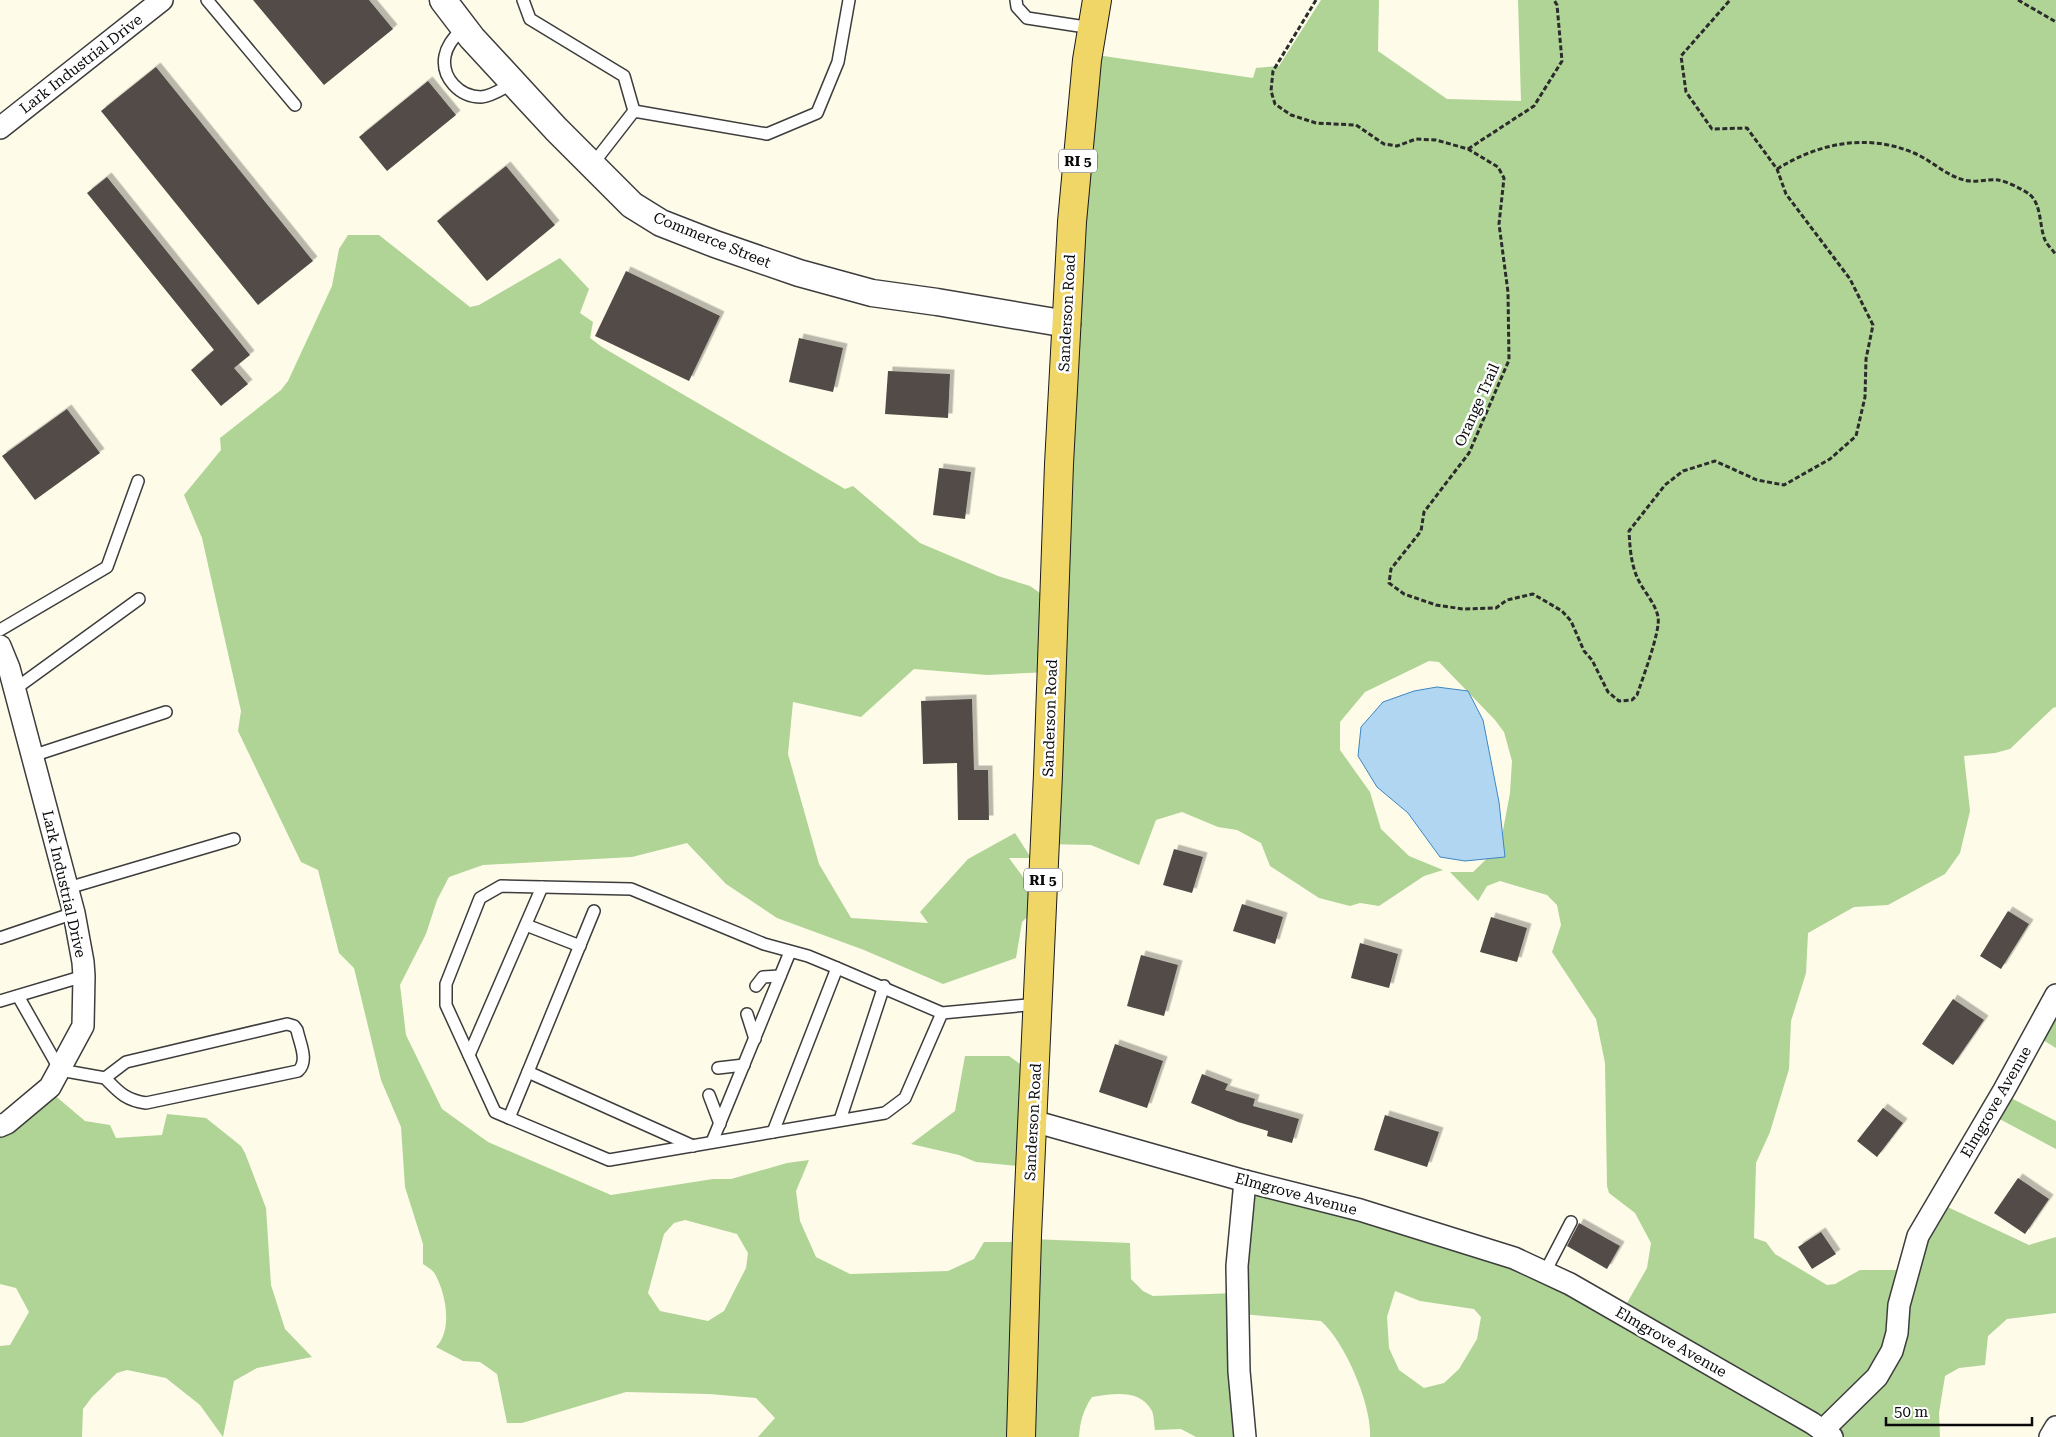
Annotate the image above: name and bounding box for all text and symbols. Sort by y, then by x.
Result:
street label: Lark Industrial Drive [16,11,146,117]
road number: RI 5 [1059,150,1097,172]
street label: Commerce Street [651,208,774,272]
street label: Sanderson Road [1055,253,1079,372]
street label: Orange Trail [1451,360,1504,449]
street label: Sanderson Road [1039,658,1061,777]
street label: Lark Industrial Drive [38,809,90,959]
road number: RI 5 [1024,868,1062,892]
street label: Elmgrove Avenue [1957,1043,2035,1161]
street label: Sanderson Road [1021,1062,1045,1181]
street label: Elmgrove Avenue [1233,1169,1359,1219]
street label: Elmgrove Avenue [1612,1303,1730,1381]
scale bar [1886,1394,2032,1426]
text: 50 m [1894,1403,1929,1421]

